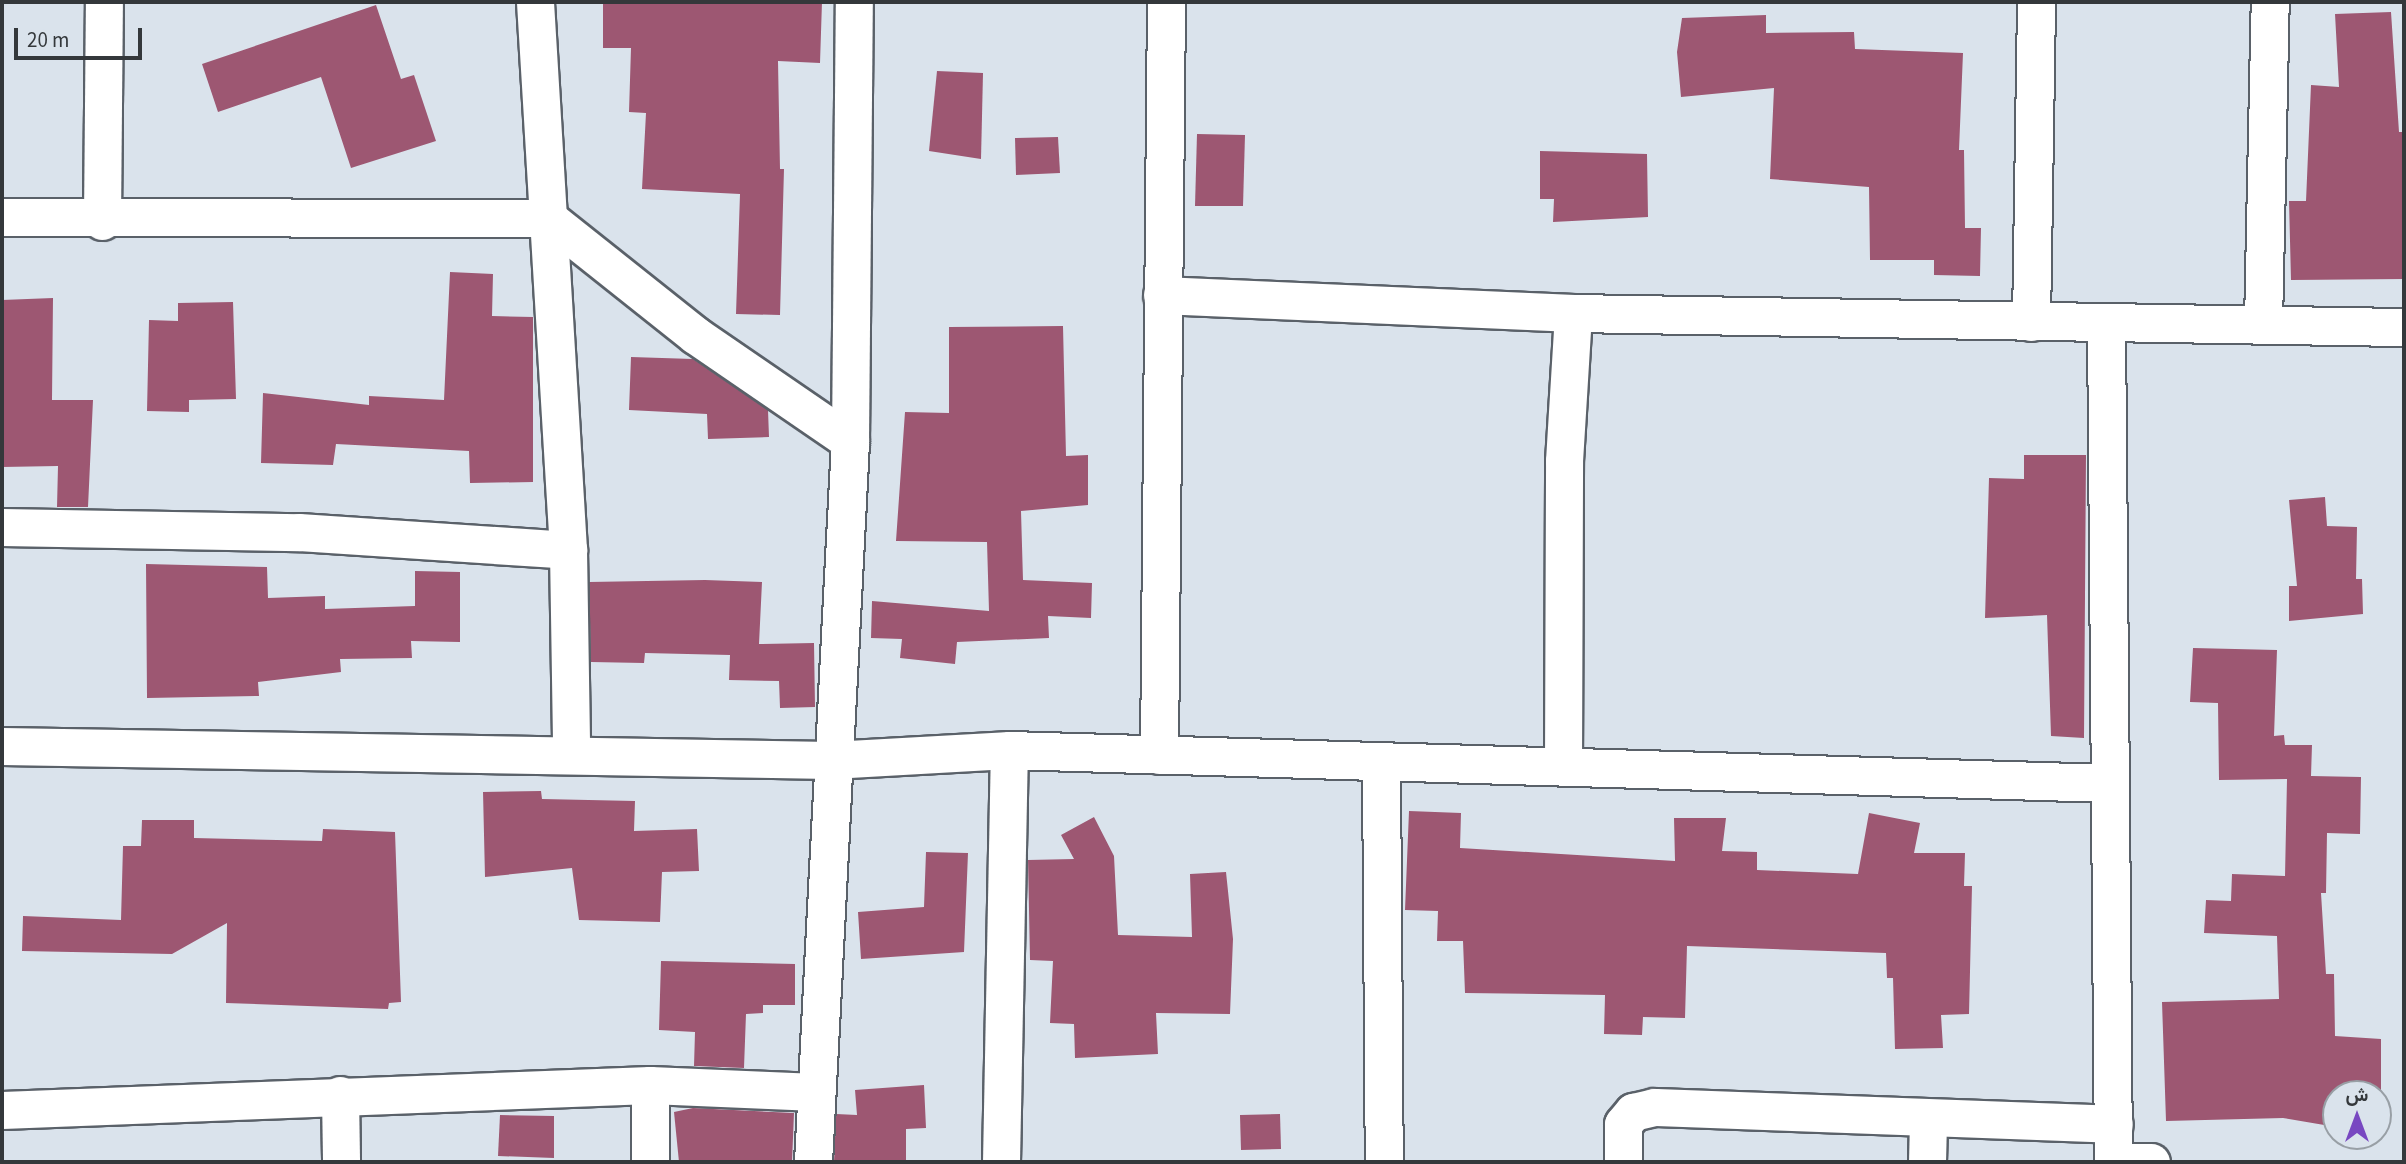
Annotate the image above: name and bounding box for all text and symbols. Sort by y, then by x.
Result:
scale bar [18,14,145,58]
text: 20 m [27,25,69,55]
north arrow [2322,1080,2392,1150]
text: ش [2346,1082,2368,1109]

